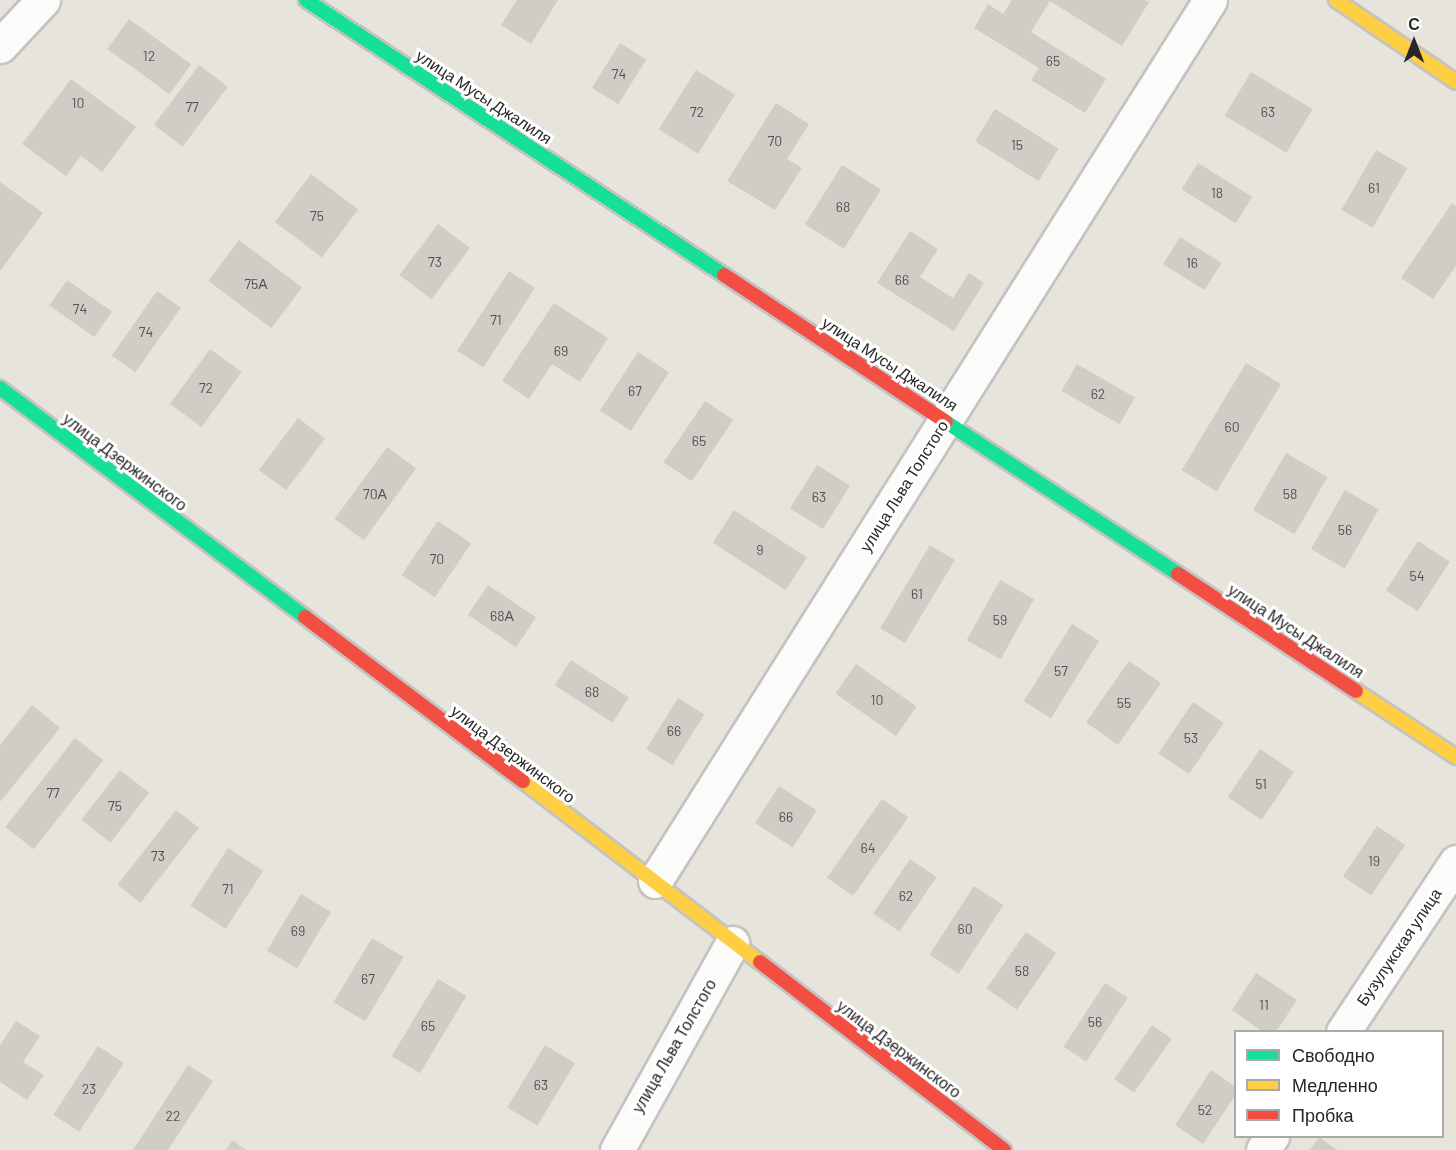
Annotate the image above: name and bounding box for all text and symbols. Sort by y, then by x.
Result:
north arrow [1384,12,1444,72]
text: С [1408,14,1420,33]
street label: улица Мусы Джалиля [413,46,555,148]
house number: 12 [143,48,155,64]
house number: 65 [1046,53,1060,69]
house number: 74 [612,66,626,82]
house number: 10 [72,95,84,111]
house number: 77 [185,99,199,115]
house number: 72 [690,104,704,120]
house number: 63 [1261,104,1275,120]
house number: 70 [768,133,782,149]
house number: 15 [1011,137,1023,153]
house number: 61 [1368,180,1380,196]
house number: 18 [1211,185,1223,201]
house number: 68 [836,199,850,215]
house number: 75 [310,208,324,224]
house number: 73 [428,254,442,270]
house number: 16 [1186,255,1198,271]
house number: 66 [895,272,909,288]
house number: 75А [244,276,268,292]
house number: 74 [73,301,87,317]
house number: 71 [490,312,502,328]
street label: улица Мусы Джалиля [819,313,961,415]
house number: 74 [139,324,153,340]
house number: 69 [554,343,568,359]
house number: 72 [199,380,213,396]
house number: 67 [628,383,642,399]
house number: 62 [1091,386,1105,402]
street label: улица Дзержинского [59,409,191,515]
street label: улица Льва Толстого [856,417,952,555]
house number: 60 [1224,419,1240,435]
house number: 65 [692,433,706,449]
house number: 70А [363,486,387,502]
house number: 58 [1283,486,1297,502]
house number: 63 [812,489,826,505]
house number: 56 [1338,522,1352,538]
house number: 9 [756,542,764,558]
house number: 70 [430,551,444,567]
house number: 54 [1410,568,1424,584]
street label: улица Мусы Джалиля [1225,580,1367,682]
house number: 61 [911,586,923,602]
house number: 68А [490,608,514,624]
house number: 59 [993,612,1007,628]
house number: 57 [1054,663,1068,679]
house number: 68 [585,684,599,700]
house number: 10 [871,692,883,708]
house number: 55 [1117,695,1131,711]
street label: улица Дзержинского [447,701,579,807]
house number: 66 [667,723,681,739]
house number: 53 [1184,730,1198,746]
house number: 51 [1255,776,1267,792]
house number: 77 [46,785,60,801]
house number: 75 [108,798,122,814]
house number: 66 [779,809,793,825]
house number: 64 [861,840,875,856]
house number: 73 [151,848,165,864]
house number: 19 [1368,853,1380,869]
house number: 71 [222,881,234,897]
street label: Бузулукская улица [1353,885,1445,1009]
house number: 62 [899,888,913,904]
house number: 60 [957,921,973,937]
house number: 69 [291,923,305,939]
house number: 58 [1015,963,1029,979]
house number: 67 [361,971,375,987]
street label: улица Льва Толстого [628,976,720,1116]
street label: улица Дзержинского [833,996,965,1102]
house number: 11 [1259,997,1269,1013]
house number: 56 [1088,1014,1102,1030]
house number: 65 [421,1018,435,1034]
legend [1234,1030,1444,1138]
text: Свободно [1292,1044,1375,1066]
text: Медленно [1292,1074,1378,1096]
house number: 63 [534,1077,548,1093]
house number: 23 [82,1081,96,1097]
house number: 52 [1198,1102,1212,1118]
text: Пробка [1292,1104,1354,1126]
house number: 22 [165,1108,181,1124]

